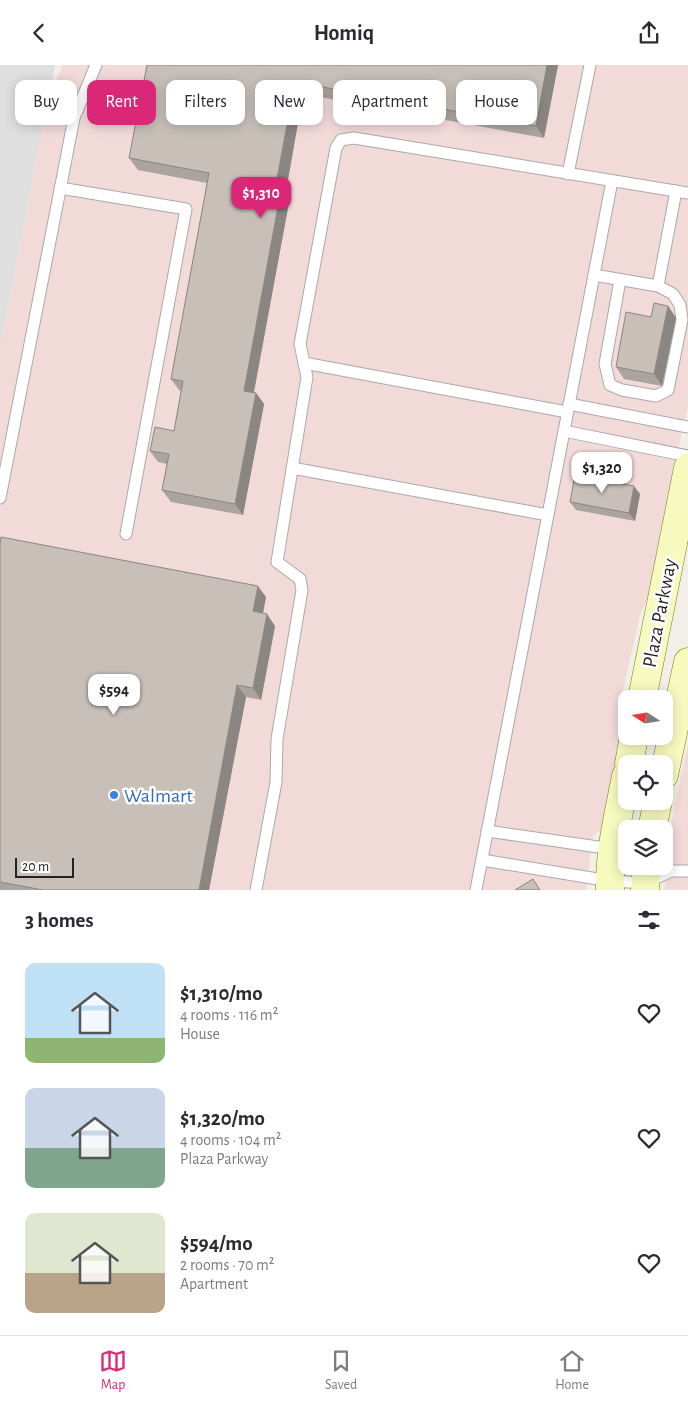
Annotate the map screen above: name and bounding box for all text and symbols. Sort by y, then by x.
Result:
icon: back [25,19,53,47]
icon: share [635,19,663,47]
text: Homiq [314,22,374,44]
chip: Buy [15,80,77,125]
chip: Rent [87,80,156,125]
chip: Filters [166,80,245,125]
chip: New [255,80,323,125]
chip: Apartment [333,80,446,125]
chip: House [456,80,537,125]
pin: $1,310 [220,177,302,219]
text: $1,310 [242,185,280,201]
pin: $1,320 [561,451,643,494]
text: $1,320 [582,460,622,476]
street label: Plaza Parkway [640,557,680,669]
pin: $594 [84,673,144,716]
text: $594 [99,682,129,698]
north arrow [618,690,672,745]
map controls [618,690,673,875]
button: locate [618,755,673,810]
place label: Walmart [124,786,193,806]
marker: Walmart [108,789,120,801]
button: layers [618,820,673,875]
scale bar [15,855,74,878]
text: 20 m [22,860,49,874]
icon: filters [635,906,663,934]
text: 3 homes [25,910,94,931]
icon: home [65,983,125,1043]
text: $1,310/mo [180,983,263,1004]
icon: heart [635,999,663,1027]
text: 4 rooms · 116 m² [180,1007,278,1023]
text: House [180,1026,220,1042]
icon: home [65,1108,125,1168]
text: $1,320/mo [180,1108,265,1129]
icon: heart [635,1124,663,1152]
text: 4 rooms · 104 m² [180,1132,281,1148]
text: Plaza Parkway [180,1151,268,1167]
icon: home [65,1233,125,1293]
text: $594/mo [180,1233,253,1254]
icon: heart [635,1249,663,1277]
text: 2 rooms · 70 m² [180,1257,274,1273]
text: Apartment [180,1276,248,1292]
tab: Map [99,1347,127,1394]
tab: Saved [325,1347,357,1394]
tab: Home [555,1347,589,1394]

